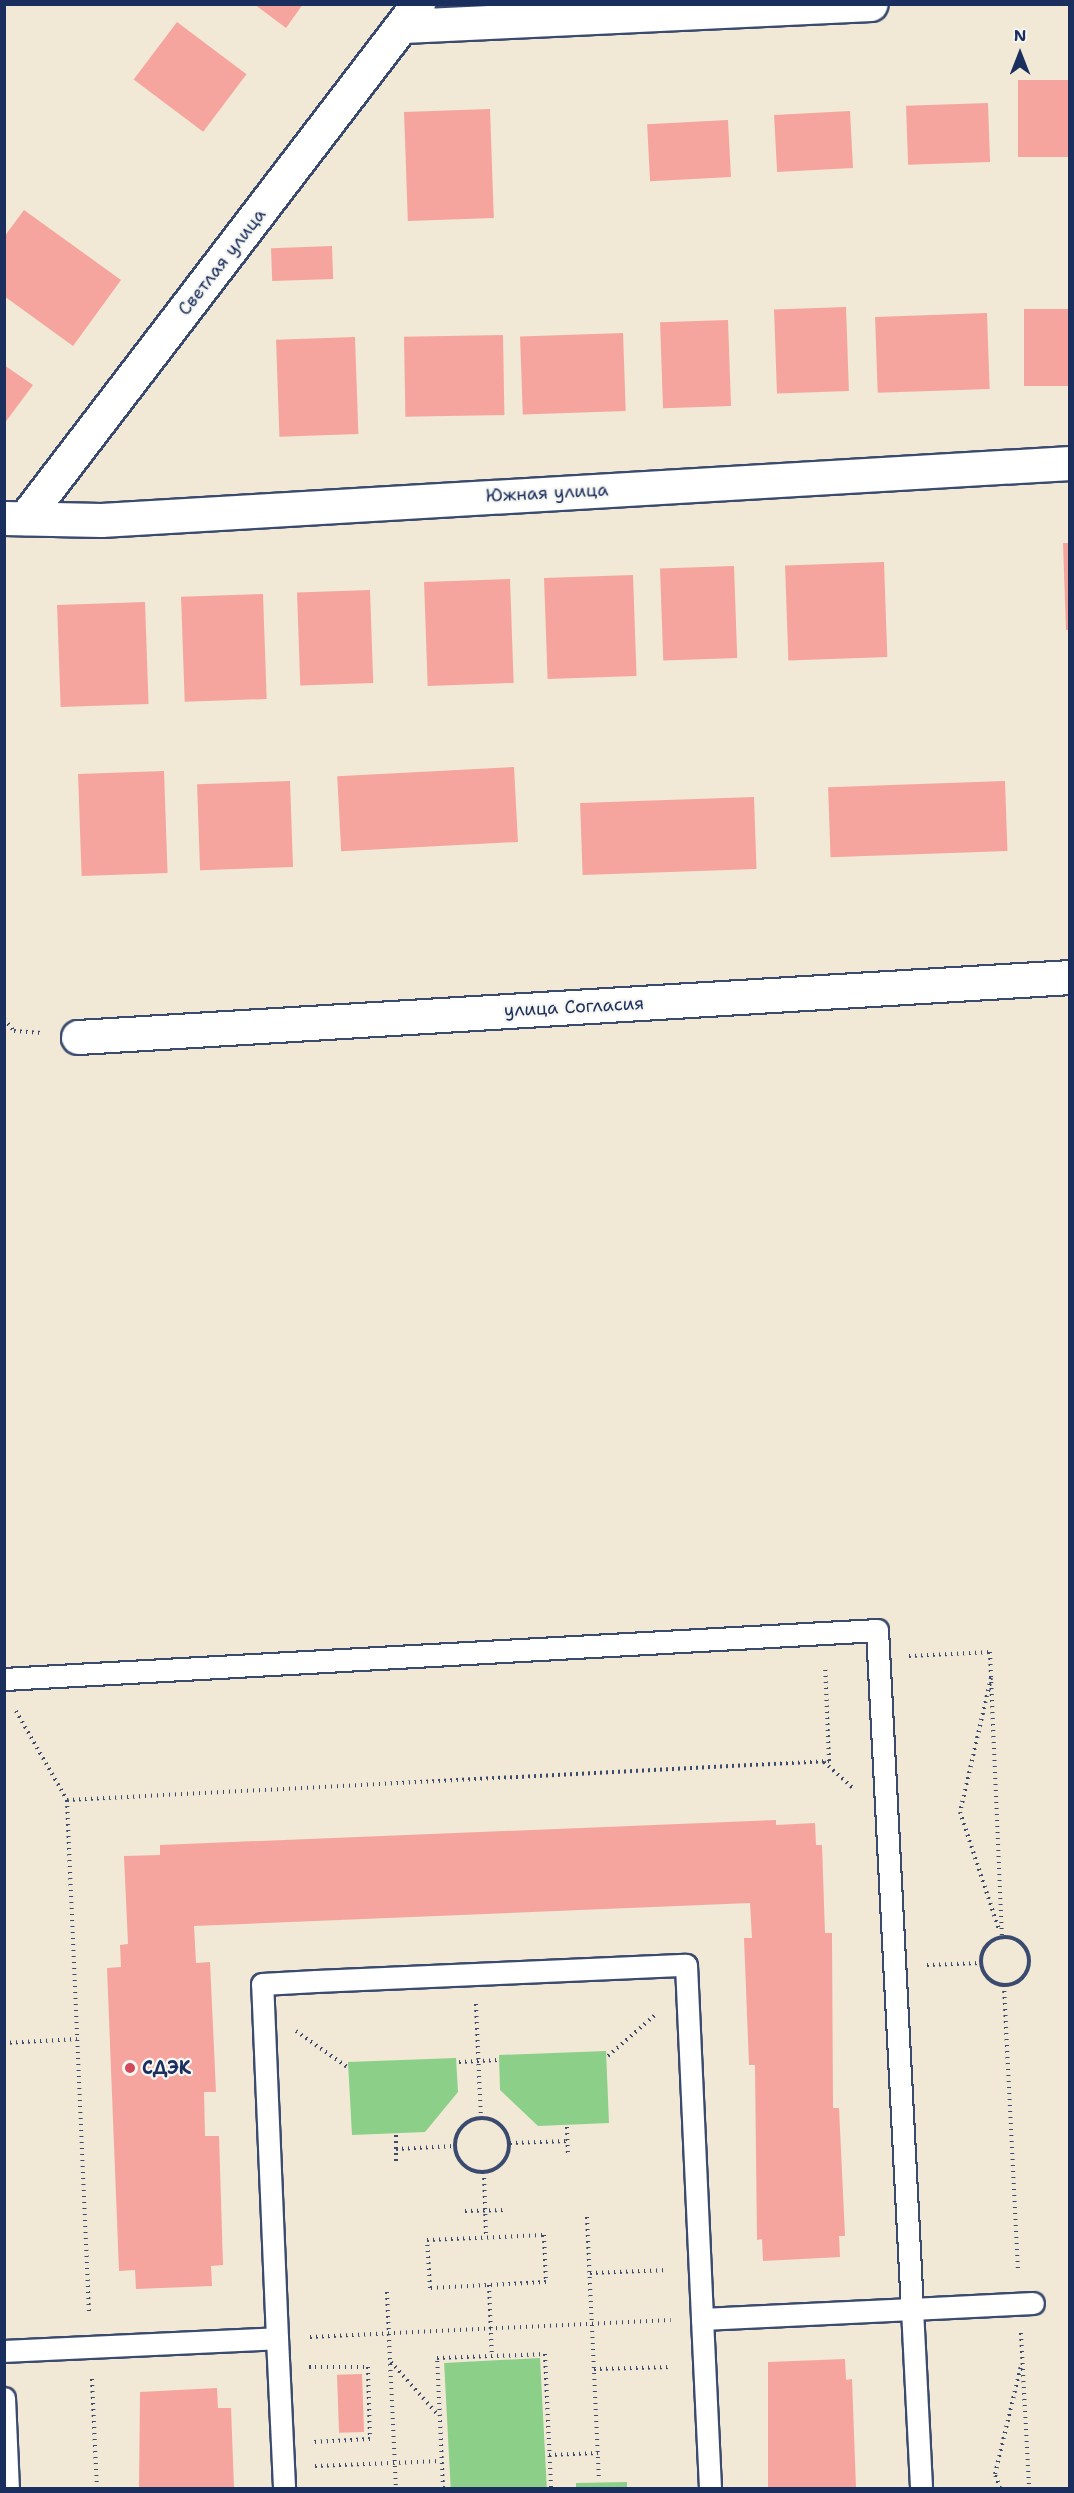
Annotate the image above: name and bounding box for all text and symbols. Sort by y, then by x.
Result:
north arrow [990,24,1050,84]
text: N [1014,25,1026,46]
street label: Светлая улица [174,204,270,320]
street label: Южная улица [485,479,609,507]
street label: улица Согласия [503,993,645,1021]
place label: СДЭК [142,2057,191,2079]
marker: СДЭК [123,2061,137,2075]

